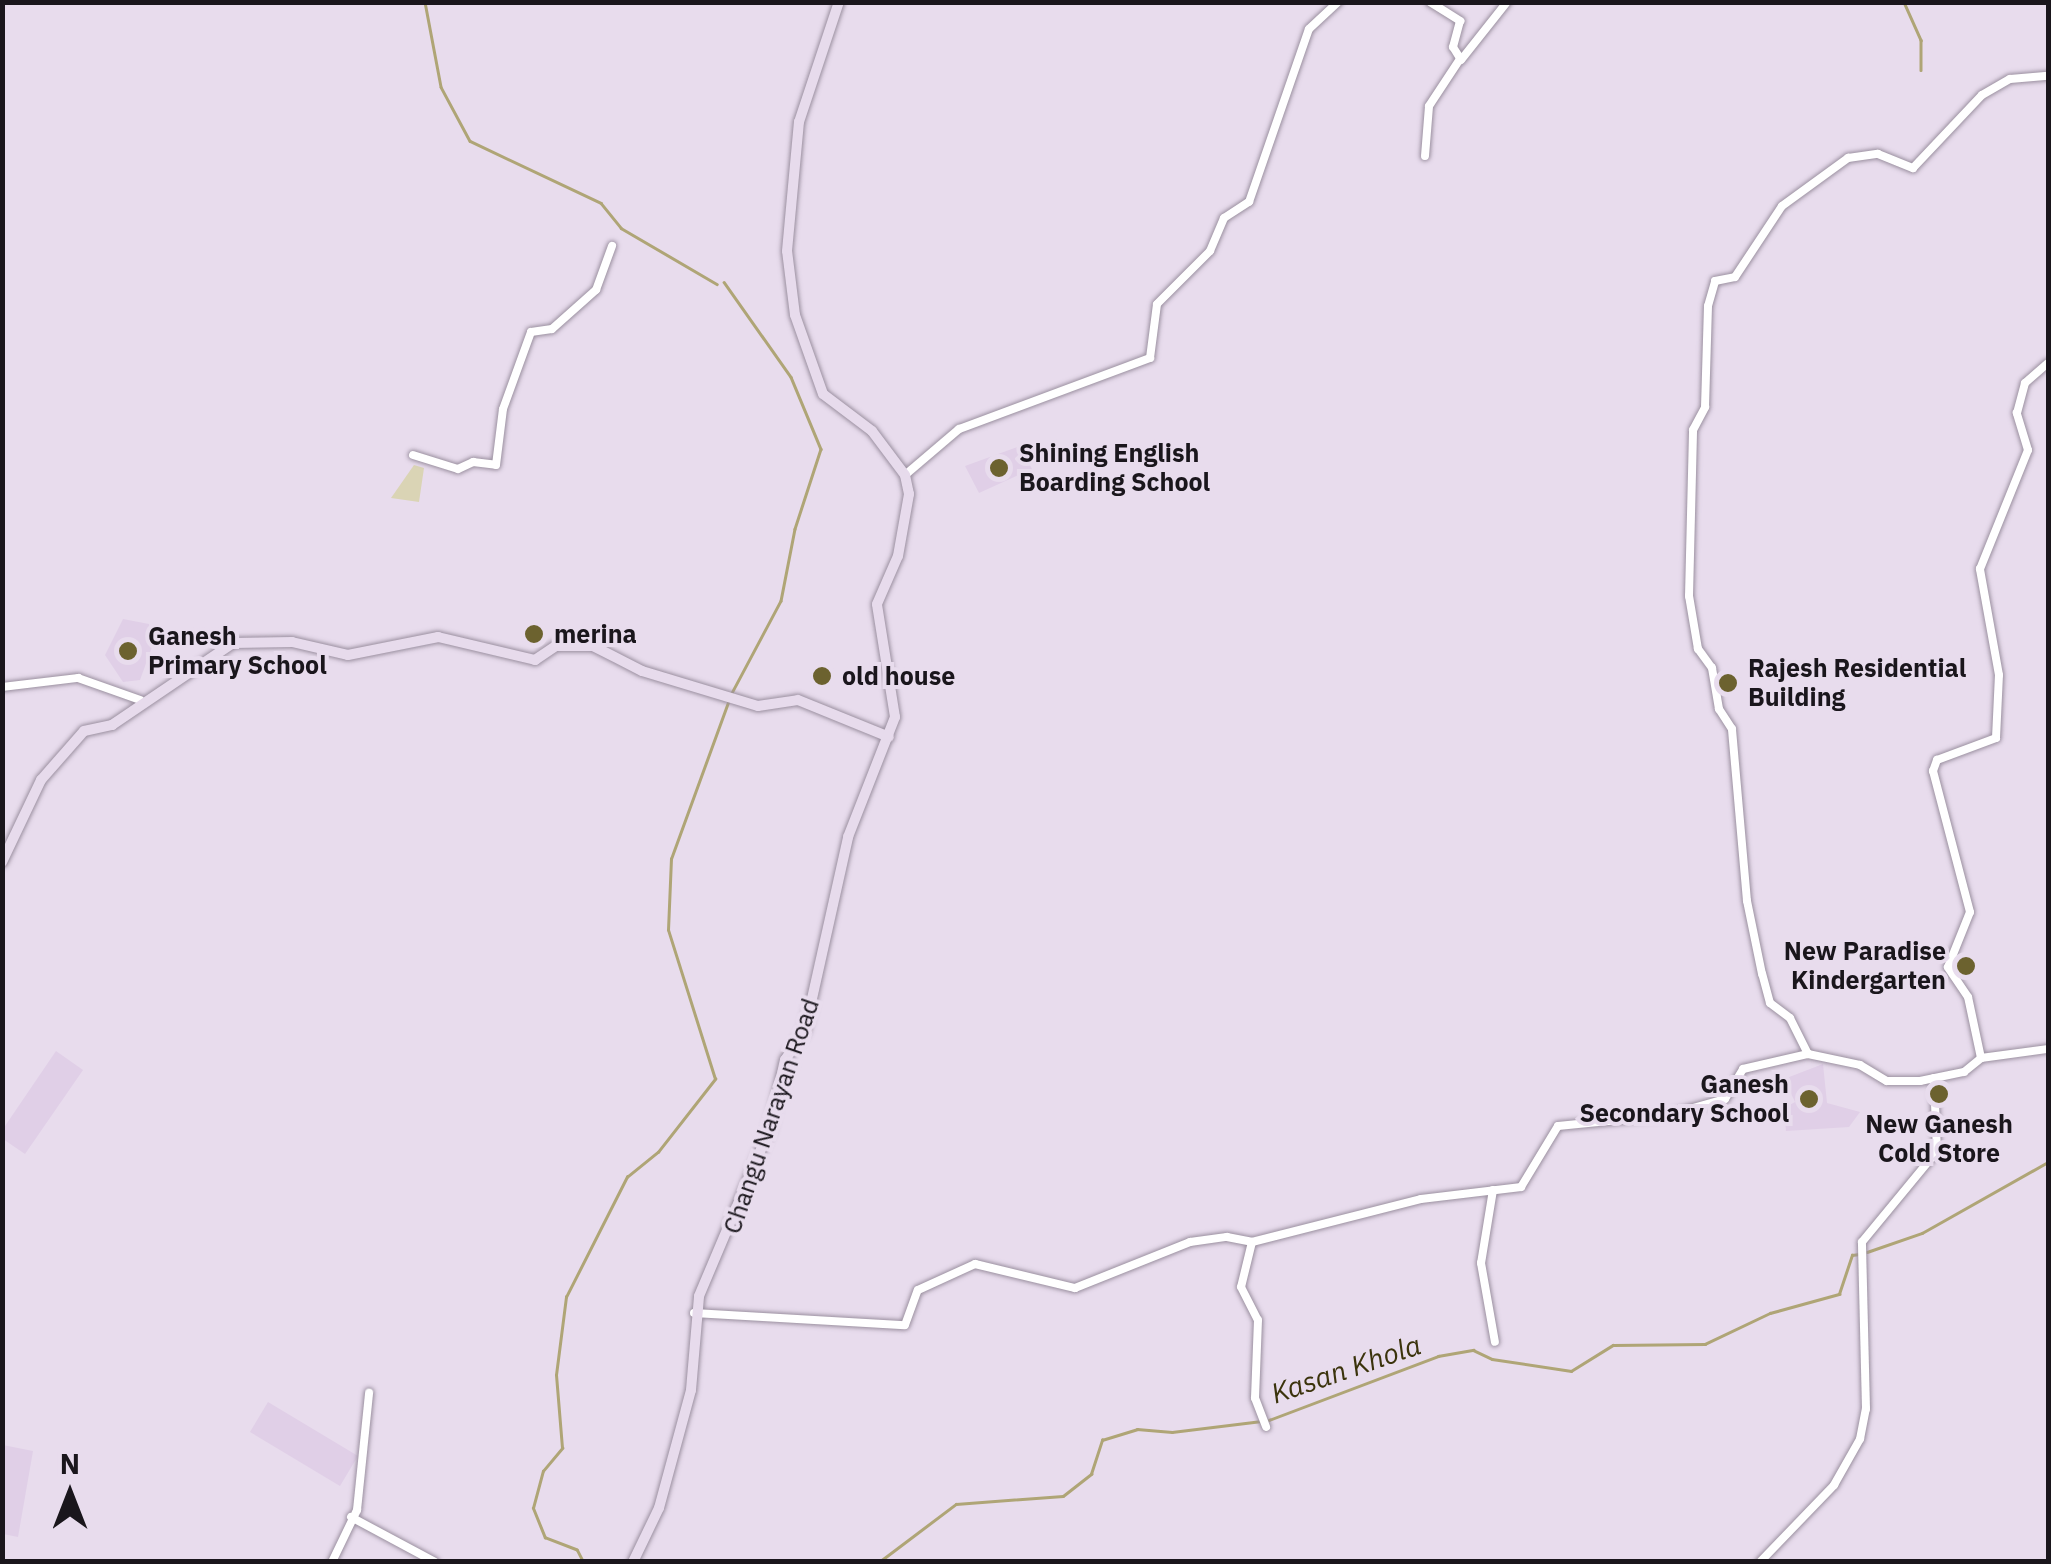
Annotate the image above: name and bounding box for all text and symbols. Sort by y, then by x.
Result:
place label: Shining English Boarding School [1019,439,1210,498]
marker: Shining English Boarding School [988,457,1010,479]
place label: merina [554,619,637,649]
place label: Ganesh Primary School [148,622,327,681]
marker: merina [523,623,545,645]
marker: Ganesh Primary School [117,640,139,662]
place label: Rajesh Residential Building [1748,654,1966,713]
place label: old house [842,661,955,691]
marker: old house [811,665,833,687]
marker: Rajesh Residential Building [1717,672,1739,694]
place label: New Paradise Kindergarten [1784,937,1946,996]
marker: New Paradise Kindergarten [1955,955,1977,977]
street label: Changu Narayan Road [717,994,825,1238]
place label: Ganesh Secondary School [1579,1070,1789,1129]
marker: New Ganesh Cold Store [1928,1083,1950,1105]
marker: Ganesh Secondary School [1798,1088,1820,1110]
place label: New Ganesh Cold Store [1865,1110,2013,1169]
water label: Kasan Khola [1267,1328,1425,1410]
north arrow [20,1444,120,1544]
text: N [60,1445,80,1482]

